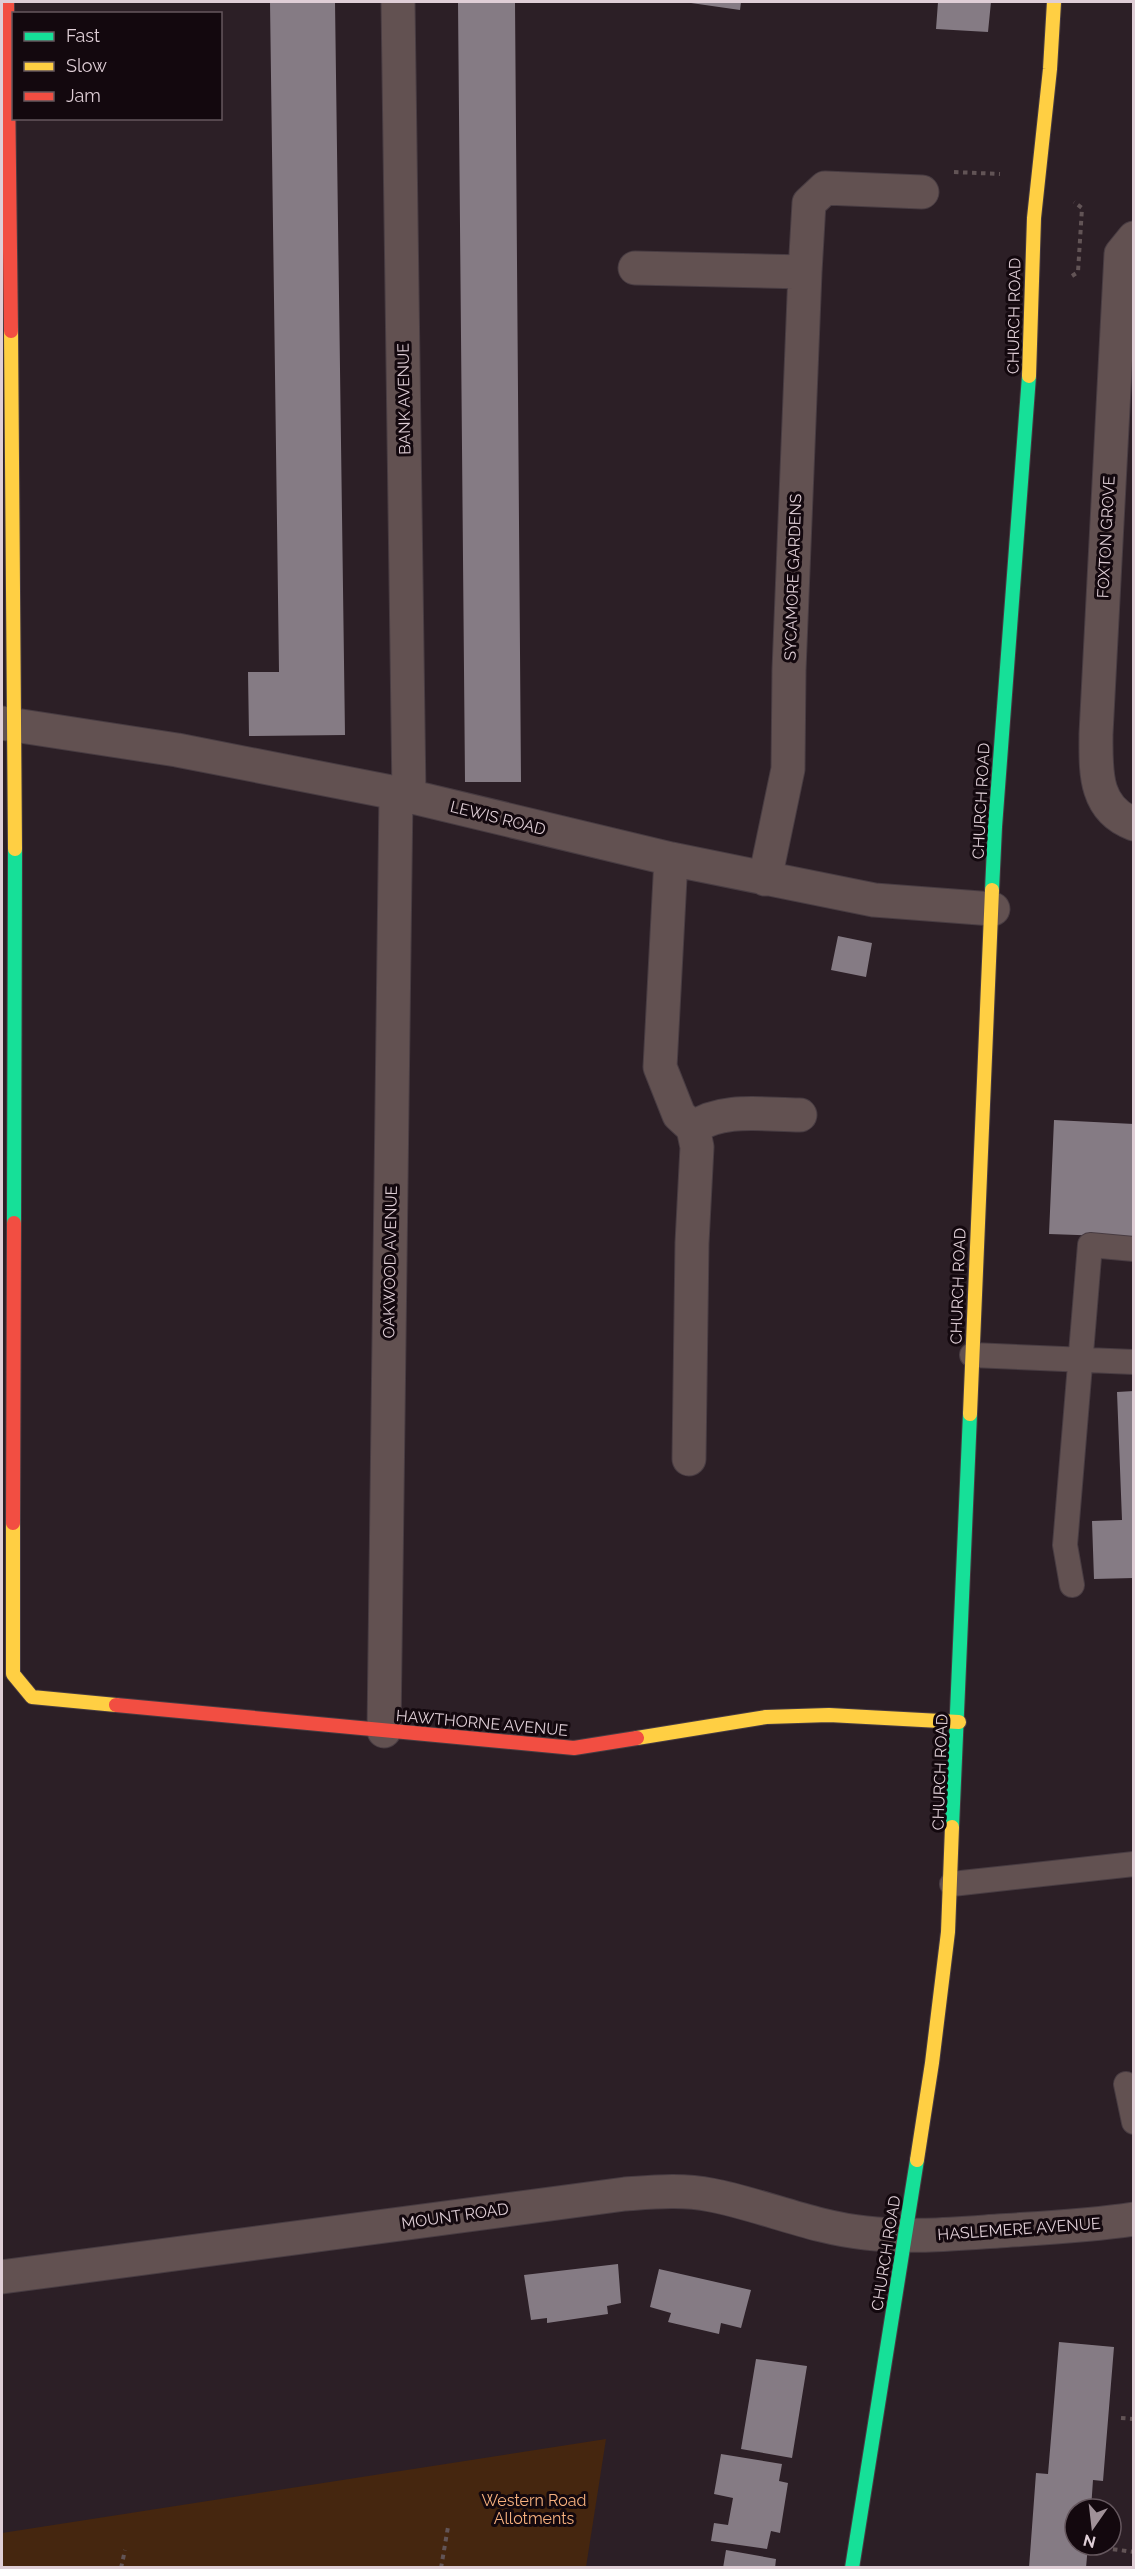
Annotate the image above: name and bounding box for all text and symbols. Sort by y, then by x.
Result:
legend [12,12,222,120]
text: Fast [66,25,100,46]
text: Slow [66,55,107,76]
text: Jam [66,85,101,106]
street label: CHURCH ROAD [1003,258,1025,374]
street label: BANK AVENUE [394,343,414,455]
street label: FOXTON GROVE [1093,475,1119,599]
street label: SYCAMORE GARDENS [781,493,805,661]
street label: CHURCH ROAD [968,742,994,860]
street label: LEWIS ROAD [448,797,548,839]
street label: OAKWOOD AVENUE [379,1185,401,1339]
street label: CHURCH ROAD [946,1227,970,1345]
street label: HAWTHORNE AVENUE [395,1706,569,1740]
street label: CHURCH ROAD [928,1713,952,1831]
street label: CHURCH ROAD [868,2194,904,2312]
street label: MOUNT ROAD [400,2199,510,2233]
street label: HASLEMERE AVENUE [937,2214,1101,2244]
park label: Western Road Allotments [482,2491,586,2528]
north arrow [1063,2497,1123,2557]
text: N [1081,2530,1098,2552]

